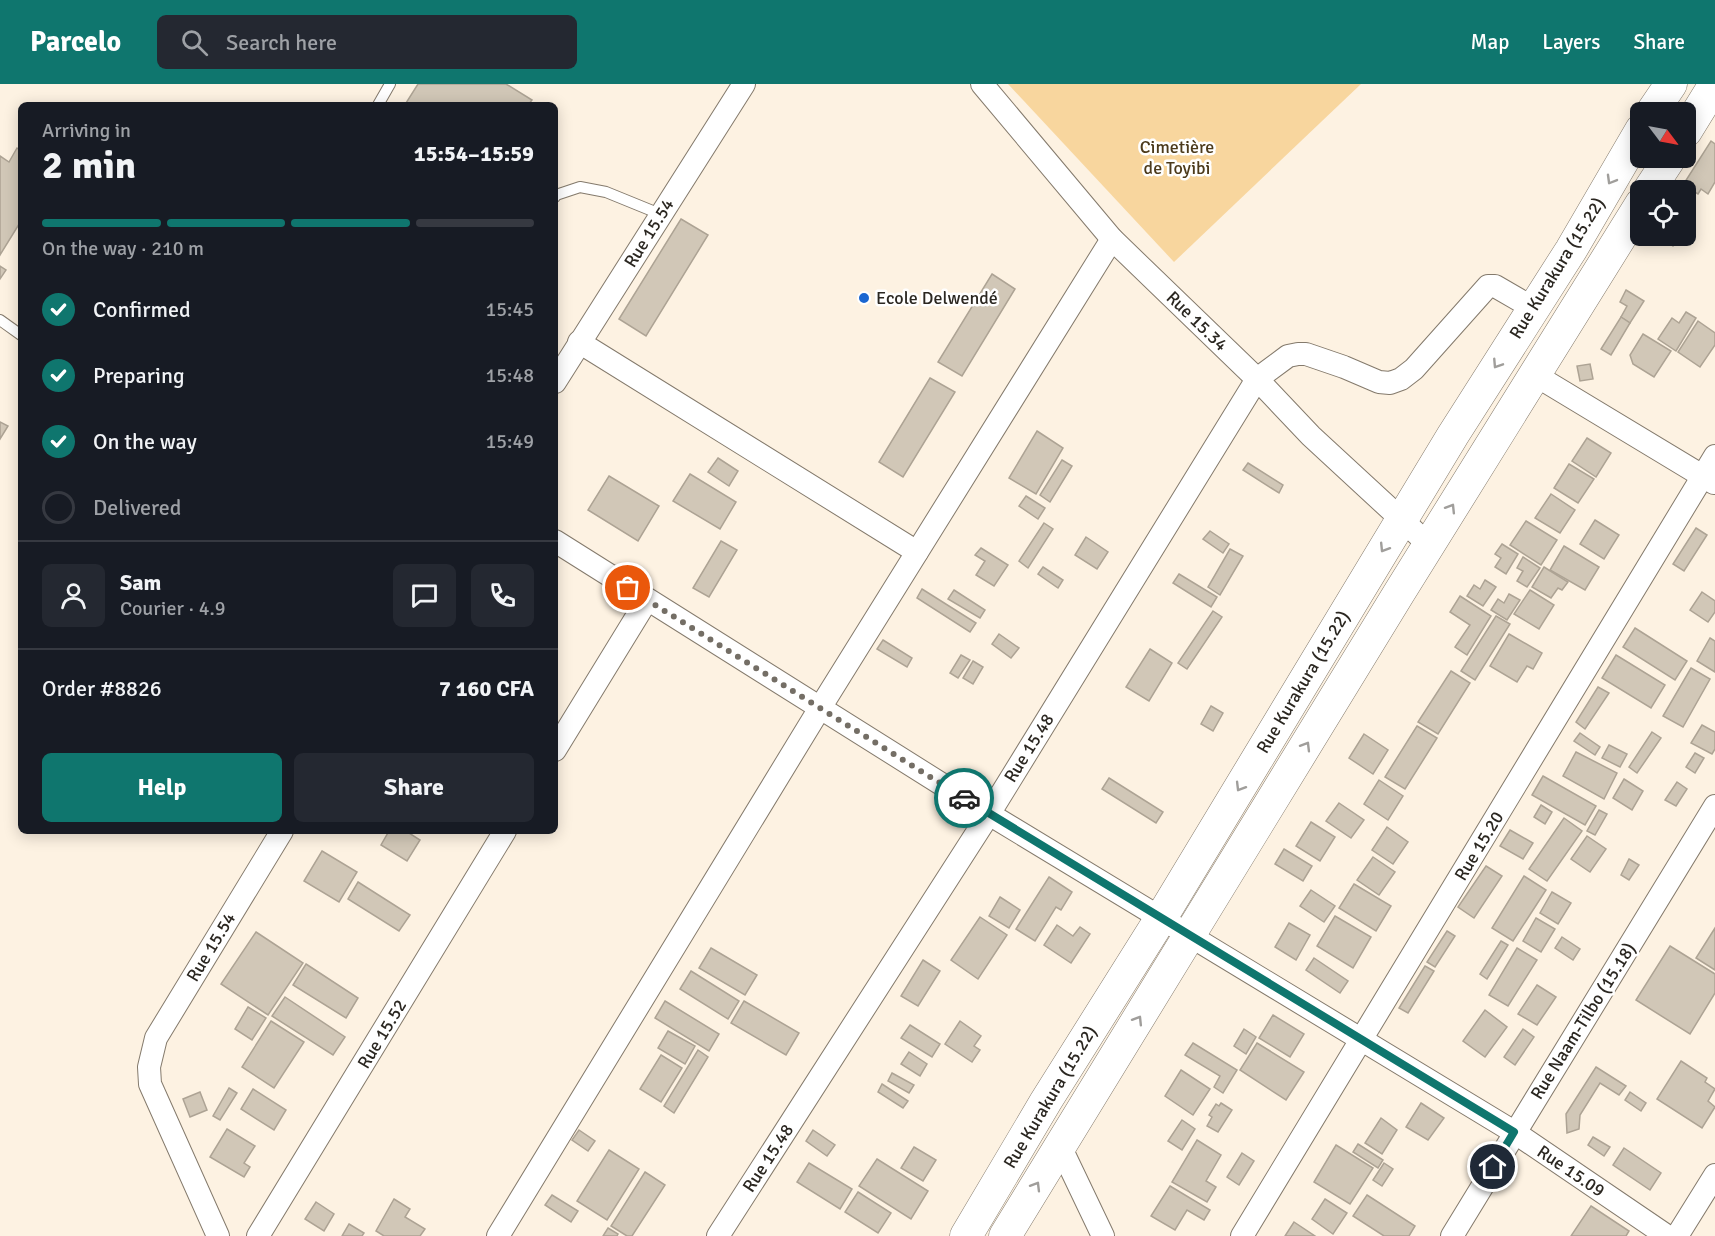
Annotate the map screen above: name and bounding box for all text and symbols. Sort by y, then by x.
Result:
search box [157,15,577,69]
text: Parcelo [30,25,121,59]
icon: search [178,26,211,59]
text: Search here [226,29,337,56]
text: Map [1471,29,1509,55]
text: Layers [1542,29,1600,55]
text: Share [1633,29,1685,55]
north arrow [1630,102,1696,168]
map controls [1630,102,1696,246]
text: Arriving in [42,118,131,143]
park label: Cimetière de Toyibi [1140,136,1214,179]
text: 15:54–15:59 [414,140,534,167]
text: 2 min [42,141,136,189]
one-way arrow [1607,174,1619,184]
button: locate [1630,180,1696,246]
street label: Rue Kurakura (15.22) [1505,193,1609,343]
street label: Rue 15.54 [619,194,679,271]
text: On the way · 210 m [42,236,204,261]
street label: Rue 15.34 [1162,286,1232,356]
place label: Ecole Delwendé [876,287,998,309]
marker: Ecole Delwendé [857,291,871,305]
icon: check [42,293,75,326]
text: Confirmed [93,296,191,323]
text: 15:45 [485,297,534,322]
one-way arrow [1494,357,1505,368]
icon: check [42,359,75,392]
text: Preparing [93,362,185,389]
text: 15:48 [485,363,534,388]
icon: check [42,425,75,458]
text: On the way [93,428,197,455]
text: 15:49 [485,429,534,454]
text: Delivered [93,494,181,521]
one-way arrow [1444,504,1456,514]
one-way arrow [1381,541,1392,552]
pin [602,562,653,613]
button: person [42,564,105,627]
button: chat [393,564,456,627]
button: phone [471,564,534,627]
text: Sam [120,569,161,596]
icon: bag [611,571,644,604]
text: Courier · 4.9 [120,596,226,621]
street label: Rue Kurakura (15.22) [1252,607,1354,757]
text: Order #8826 [42,675,162,702]
text: 7 160 CFA [439,675,534,702]
street label: Rue 15.48 [999,710,1059,786]
one-way arrow [1298,742,1310,752]
button: Help [42,753,282,822]
button: Share [294,753,534,822]
courier [934,768,994,828]
one-way arrow [1236,781,1248,791]
icon: car [948,782,981,815]
street label: Rue 15.20 [1450,807,1508,885]
street label: Rue 15.54 [182,908,240,986]
street label: Rue Naam-Tilbo (15.18) [1526,939,1640,1103]
street label: Rue 15.52 [353,995,411,1073]
one-way arrow [1131,1016,1143,1026]
street label: Rue Kurakura (15.22) [999,1022,1101,1172]
street label: Rue 15.48 [738,1120,798,1196]
street label: Rue 15.09 [1533,1140,1609,1202]
pin [1467,1141,1518,1192]
icon: home [1476,1150,1509,1183]
one-way arrow [1028,1182,1040,1192]

